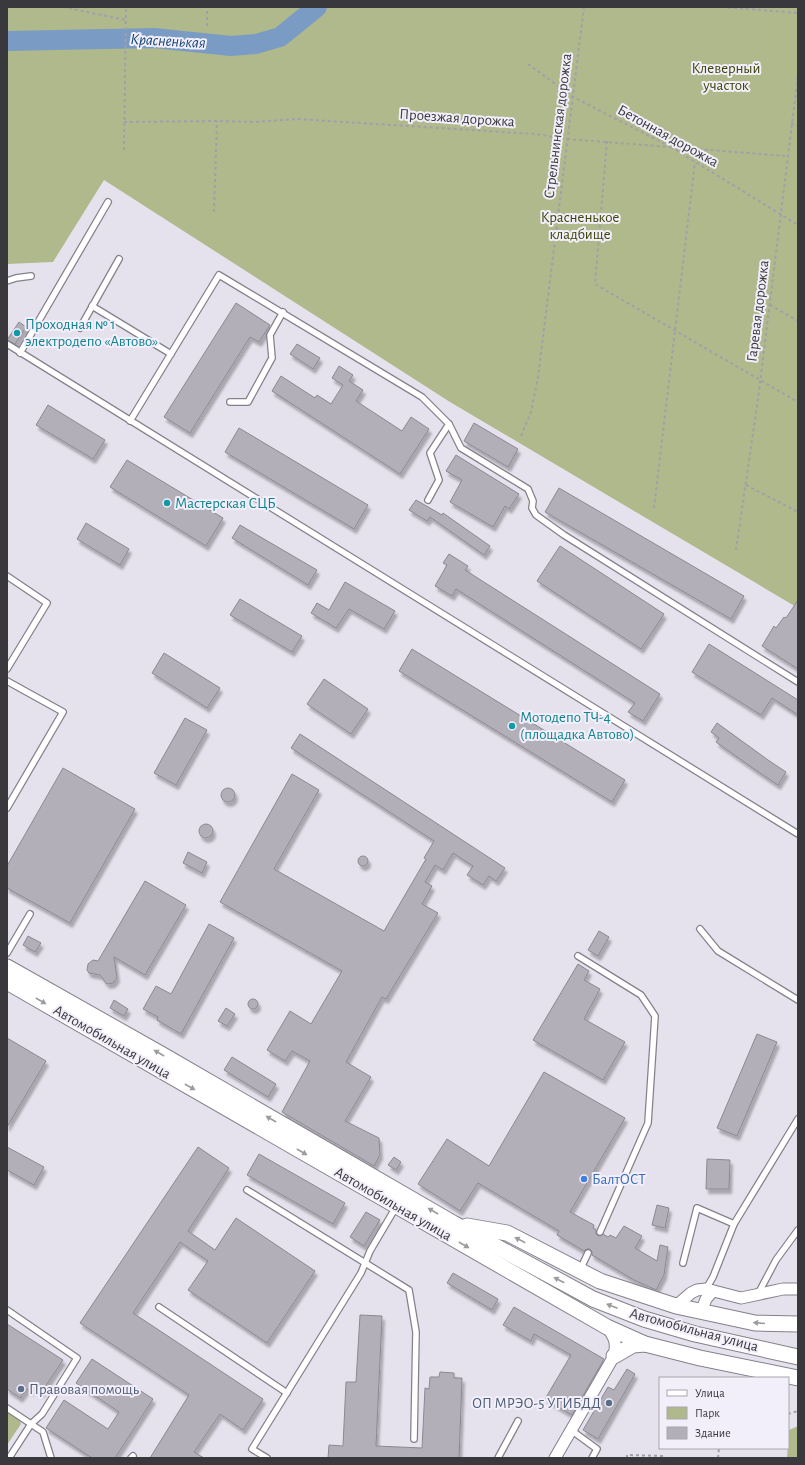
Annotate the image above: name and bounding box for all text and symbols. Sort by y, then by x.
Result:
water label: Красненькая [130,31,206,52]
street label: Стрельнинская дорожка [542,52,574,199]
park label: Клеверный участок [692,61,760,93]
street label: Бетонная дорожка [615,102,721,170]
street label: Проезжая дорожка [399,106,515,130]
park label: Красненькое кладбище [541,210,619,242]
street label: Гаревая дорожка [744,259,772,363]
place label: Проходная № 1 электродепо «Автово» [25,317,158,349]
marker: Проходная № 1 электродепо «Автово» [12,328,22,338]
place label: Мастерская СЦБ [175,496,276,511]
marker: Мастерская СЦБ [162,498,172,508]
place label: Мотодепо ТЧ-4 (площадка Автово) [520,710,634,742]
marker: Мотодепо ТЧ-4 (площадка Автово) [507,721,517,731]
one-way arrow [35,998,47,1005]
street label: Автомобильная улица [51,1002,173,1082]
one-way arrow [153,1050,165,1057]
one-way arrow [184,1084,196,1091]
one-way arrow [265,1115,277,1122]
one-way arrow [296,1149,308,1156]
street label: Автомобильная улица [332,1164,454,1244]
place label: БалтОСТ [592,1172,645,1187]
marker: БалтОСТ [579,1174,589,1184]
one-way arrow [427,1208,439,1215]
one-way arrow [514,1237,526,1243]
one-way arrow [458,1242,469,1249]
one-way arrow [553,1277,565,1284]
one-way arrow [606,1303,618,1309]
street label: Автомобильная улица [628,1306,760,1354]
one-way arrow [753,1319,765,1326]
legend [659,1377,789,1449]
place label: Правовая помощь [29,1382,140,1397]
marker: Правовая помощь [16,1384,26,1394]
text: Улица [695,1387,725,1399]
place label: ОП МРЭО-5 УГИБДД [472,1396,601,1411]
marker: ОП МРЭО-5 УГИБДД [604,1398,614,1408]
text: Парк [695,1407,720,1419]
text: Здание [695,1427,731,1439]

